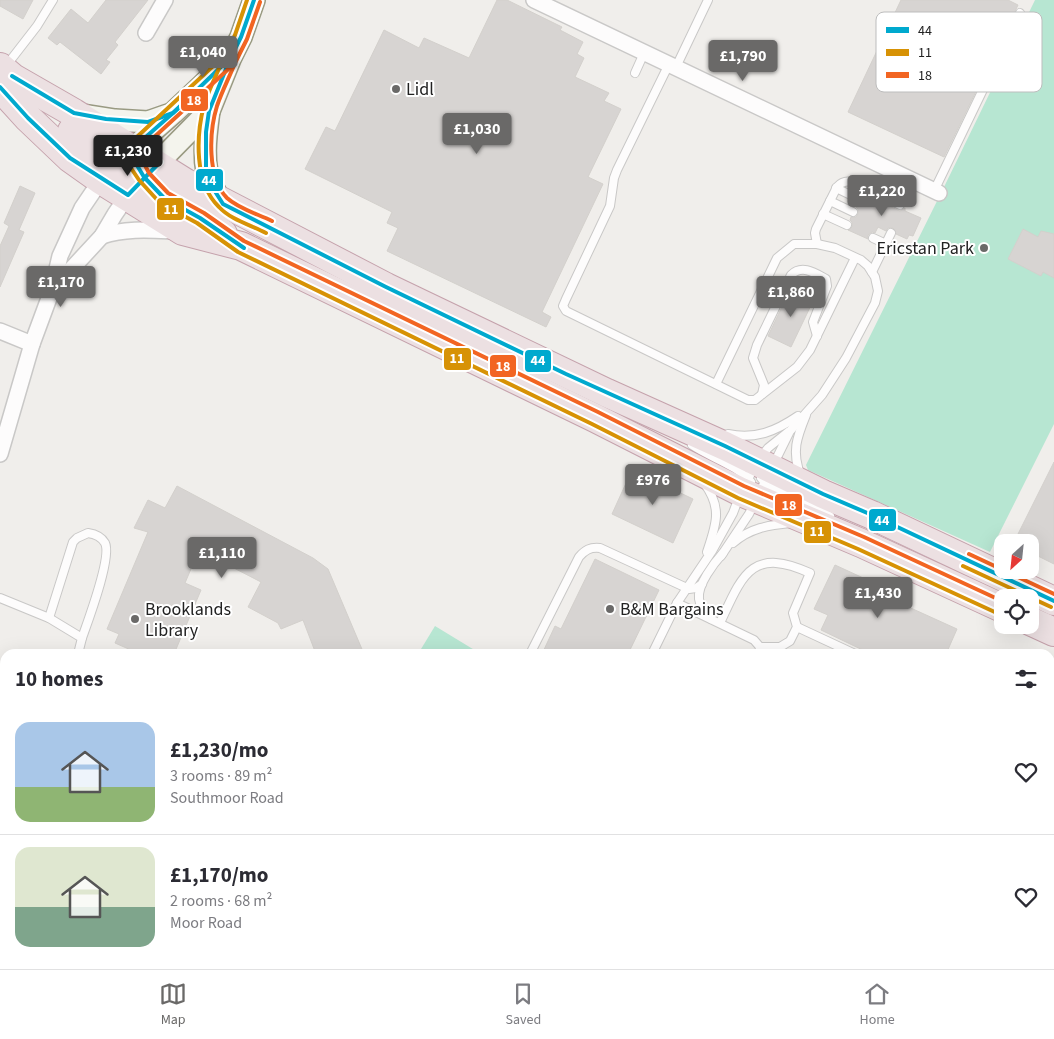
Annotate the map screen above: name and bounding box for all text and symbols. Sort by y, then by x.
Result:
legend [876,12,1042,92]
text: 44 [918,21,932,41]
pin: £1,040 [162,36,244,78]
pin: £1,790 [702,39,784,82]
text: £1,040 [179,41,227,63]
text: 11 [918,43,932,63]
text: £1,790 [719,45,767,67]
text: 18 [918,66,932,86]
place label: Lidl [406,77,434,102]
marker: Lidl [390,83,402,95]
line badge: 18 [180,88,209,112]
text: 18 [187,91,201,111]
pin: £1,030 [436,112,518,155]
text: £1,030 [453,118,501,140]
pin: £1,230 [87,134,169,177]
text: £1,230 [104,140,152,162]
line badge: 44 [195,168,224,192]
text: 44 [202,171,217,191]
pin: £1,220 [841,174,923,217]
text: £1,220 [858,180,906,202]
line badge: 11 [156,197,185,221]
text: 11 [164,200,178,220]
place label: Ericstan Park [877,236,974,261]
marker: Ericstan Park [978,242,990,254]
pin: £1,170 [20,266,102,308]
text: £1,170 [37,271,85,293]
pin: £1,860 [750,276,832,318]
text: £1,860 [767,281,815,303]
line badge: 11 [443,347,472,371]
text: 11 [450,349,464,369]
line badge: 44 [524,349,552,373]
text: 44 [531,351,546,371]
line badge: 18 [489,354,517,378]
text: 18 [496,357,510,377]
pin: £976 [623,464,683,506]
text: £976 [636,469,670,491]
line badge: 18 [774,493,803,517]
text: 18 [782,496,796,516]
line badge: 44 [868,508,897,532]
text: 44 [875,511,890,531]
line badge: 11 [803,520,832,544]
text: 11 [810,522,824,542]
north arrow [994,534,1039,579]
map controls [994,534,1039,634]
pin: £1,110 [181,536,263,579]
text: £1,110 [198,542,246,564]
pin: £1,430 [837,576,919,619]
text: £1,430 [854,582,902,604]
button: locate [994,589,1039,634]
place label: Brooklands Library [145,597,231,643]
place label: B&M Bargains [620,597,724,622]
marker: B&M Bargains [604,603,616,615]
marker: Brooklands Library [129,613,141,625]
text: 10 homes [15,664,103,694]
icon: filters [1012,665,1040,693]
text: £1,230/mo [170,735,269,765]
icon: home [55,742,115,802]
icon: heart [1012,758,1040,786]
text: 3 rooms · 89 m² [170,765,272,787]
text: Southmoor Road [170,787,284,809]
text: £1,170/mo [170,860,269,890]
icon: home [55,867,115,927]
icon: heart [1012,883,1040,911]
text: 2 rooms · 68 m² [170,890,272,912]
text: Moor Road [170,912,242,934]
tab: Map [159,980,187,1030]
tab: Saved [505,980,541,1030]
tab: Home [860,980,895,1030]

